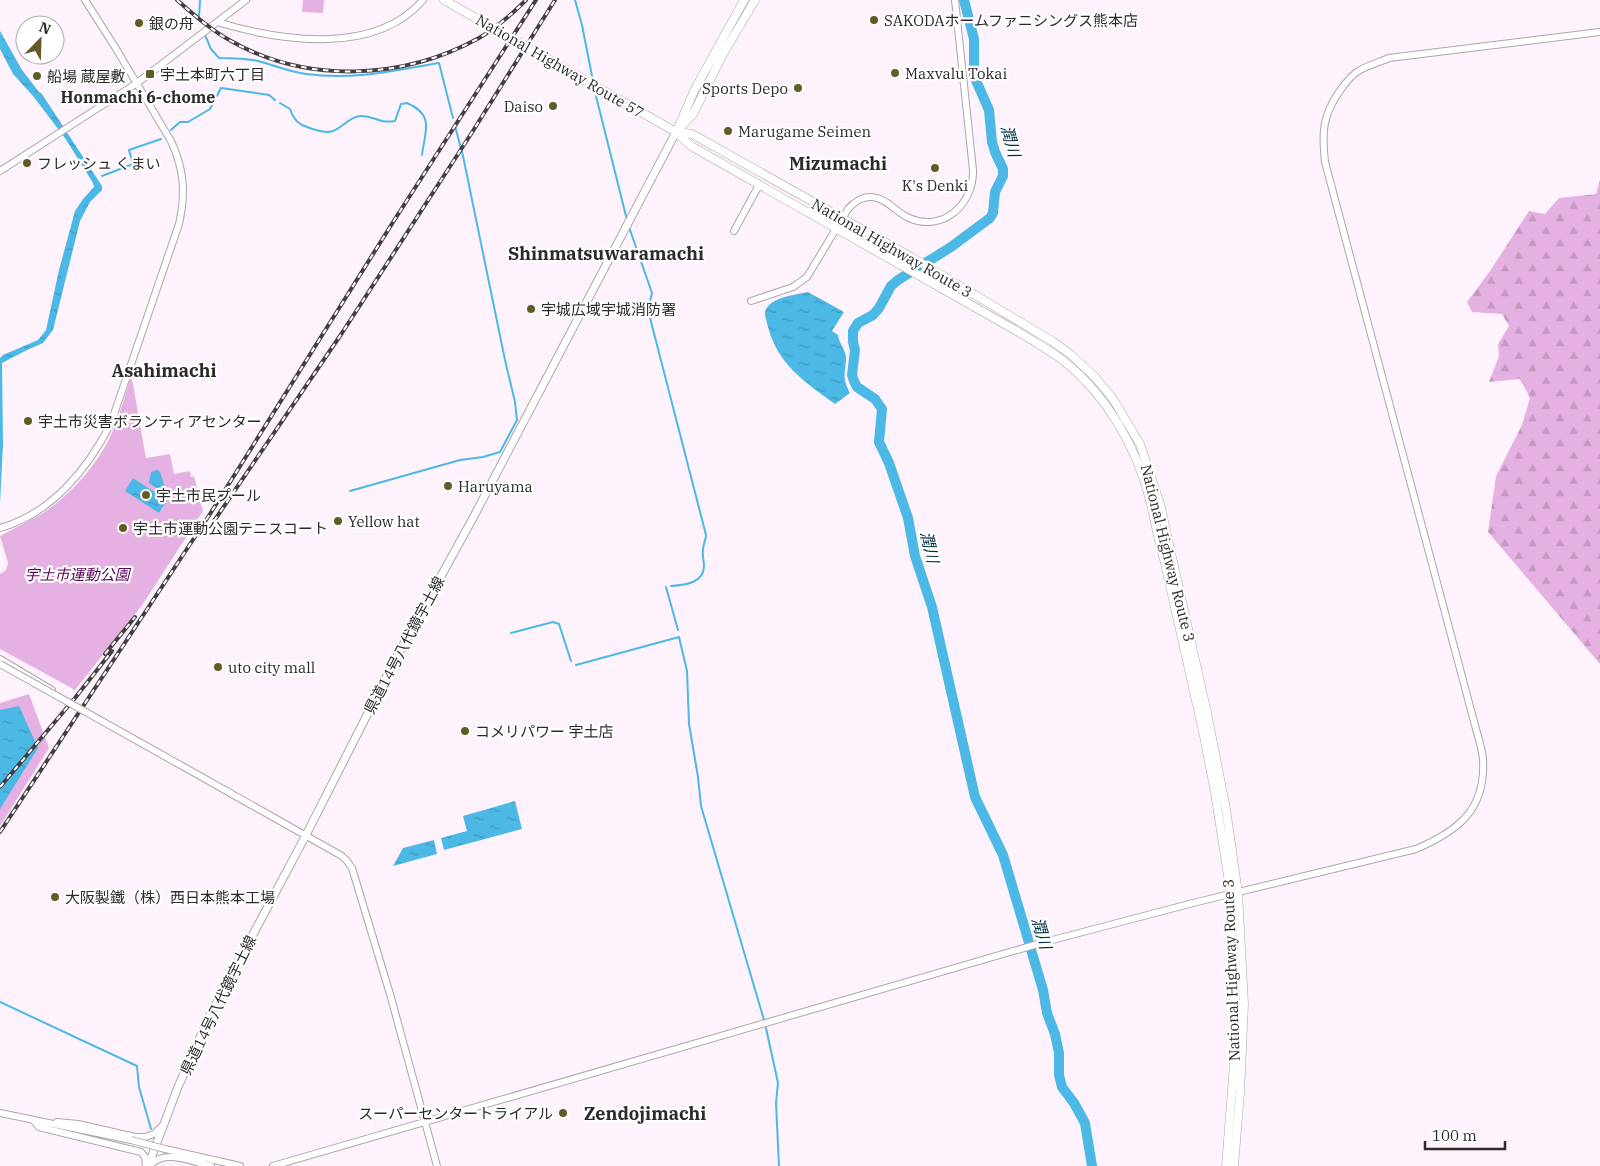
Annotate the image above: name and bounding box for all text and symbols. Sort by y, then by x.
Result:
street label: National Highway Route 57 [472,10,648,122]
place label: SAKODAホームファニシングス熊本店 [884,11,1138,30]
place label: 銀の舟 [149,14,194,33]
marker: SAKODAホームファニシングス熊本店 [868,14,880,26]
north arrow [15,15,65,65]
marker: 銀の舟 [133,17,145,29]
text: N [36,18,54,38]
place label: Maxvalu Tokai [905,64,1007,83]
place label: 宇土本町六丁目 [160,65,265,84]
place label: 船場 蔵屋敷 [47,67,125,86]
marker: Maxvalu Tokai [889,67,901,79]
marker: 宇土本町六丁目 [144,68,156,80]
marker: 船場 蔵屋敷 [31,70,43,82]
place label: Sports Depo [702,79,788,98]
marker: Sports Depo [792,82,804,94]
district label: Honmachi 6-chome [61,87,215,107]
place label: Daiso [504,97,543,116]
marker: Daiso [547,100,559,112]
place label: Marugame Seimen [738,122,872,141]
water label: 潤川 [997,123,1025,161]
marker: Marugame Seimen [722,125,734,137]
district label: Mizumachi [789,152,887,175]
place label: フレッシュ くまい [37,154,160,173]
marker: フレッシュ くまい [21,157,33,169]
marker: K's Denki [929,162,941,174]
place label: K's Denki [902,176,969,195]
street label: National Highway Route 3 [808,194,976,302]
district label: Shinmatsuwaramachi [508,242,704,265]
place label: 宇城広域宇城消防署 [541,300,676,319]
marker: 宇城広域宇城消防署 [525,303,537,315]
district label: Asahimachi [112,359,216,382]
place label: 宇土市災害ボランティアセンター [38,412,262,431]
marker: 宇土市災害ボランティアセンター [22,415,34,427]
street label: National Highway Route 3 [1137,462,1199,644]
place label: Haruyama [458,477,533,496]
marker: Haruyama [442,480,454,492]
place label: 宇土市民プール [156,486,261,505]
marker: 宇土市民プール [140,489,152,501]
place label: Yellow hat [348,512,420,531]
marker: Yellow hat [332,515,344,527]
place label: 宇土市運動公園テニスコート [133,519,328,538]
marker: 宇土市運動公園テニスコート [117,522,129,534]
water label: 潤川 [917,529,944,567]
park label: 宇土市運動公園 [24,565,131,584]
street label: 県道14号八代鏡宇土線 [360,573,448,717]
place label: uto city mall [228,658,315,677]
marker: uto city mall [212,661,224,673]
place label: コメリパワー 宇土店 [475,722,613,741]
marker: コメリパワー 宇土店 [459,725,471,737]
street label: National Highway Route 3 [1218,879,1244,1061]
place label: 大阪製鐵（株）西日本熊本工場 [65,888,275,907]
marker: 大阪製鐵（株）西日本熊本工場 [49,891,61,903]
water label: 潤川 [1028,915,1057,953]
street label: 県道14号八代鏡宇土線 [176,932,260,1078]
district label: Zendojimachi [584,1102,706,1125]
place label: スーパーセンタートライアル [358,1104,553,1123]
marker: スーパーセンタートライアル [557,1107,569,1119]
scale bar [1425,1118,1505,1150]
text: 100 m [1432,1126,1477,1145]

